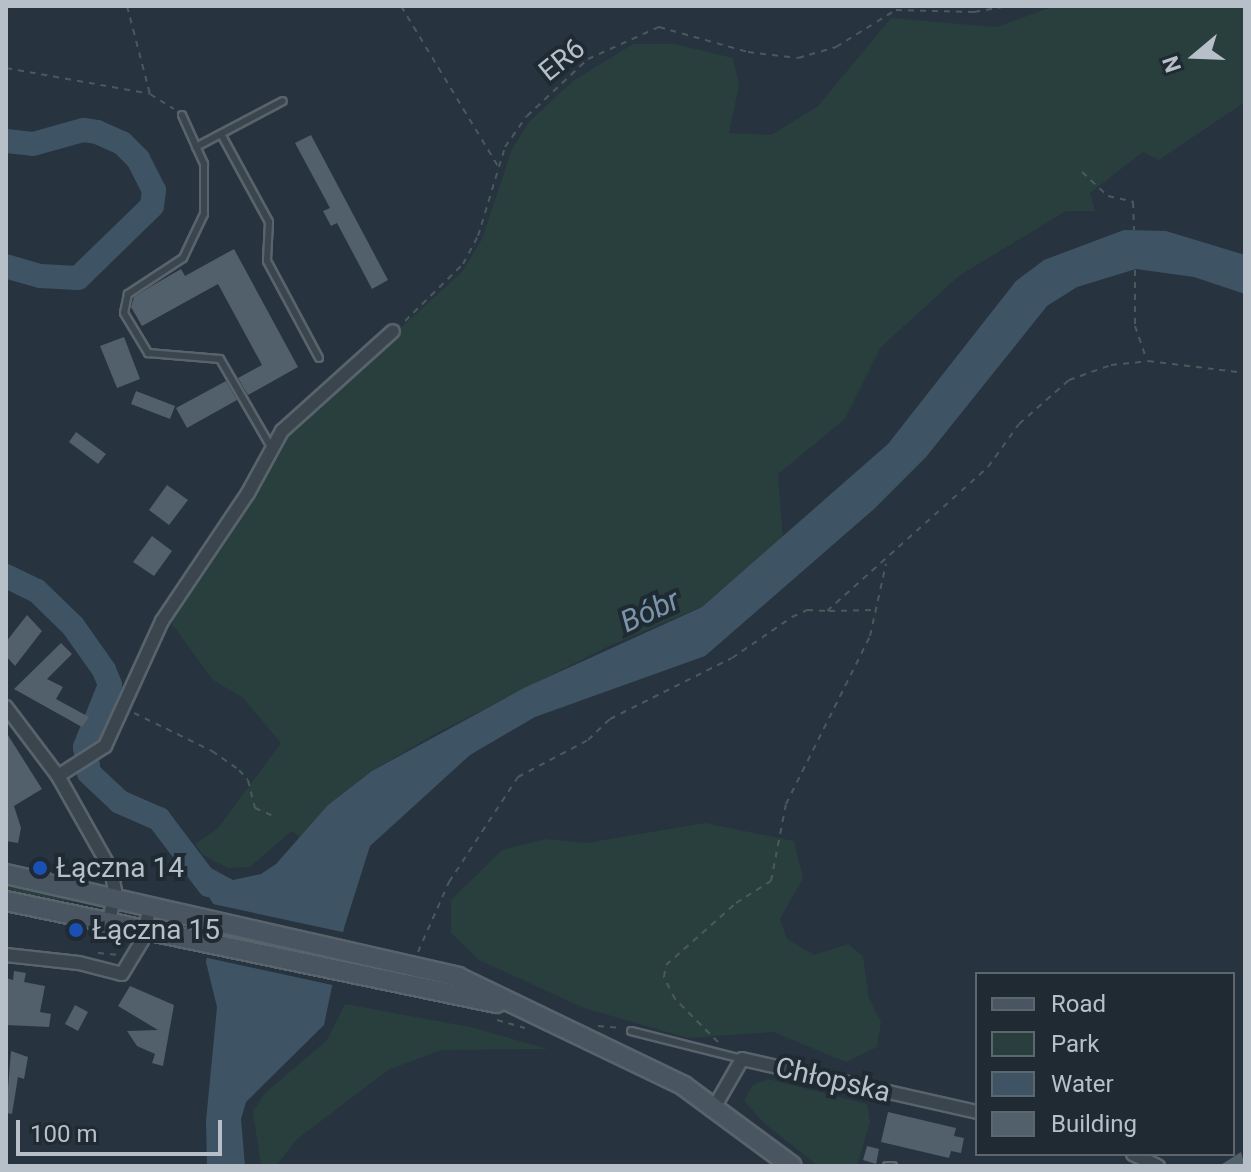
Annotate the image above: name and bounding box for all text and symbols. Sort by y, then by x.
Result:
north arrow [1155,16,1235,96]
street label: ER6 [532,32,592,88]
text: N [1157,53,1186,75]
water label: Bóbr [615,582,685,640]
place label: Łączna 14 [56,851,184,885]
marker: Łączna 14 [31,859,49,877]
place label: Łączna 15 [92,913,220,947]
marker: Łączna 15 [67,921,85,939]
legend [975,972,1235,1156]
text: Road [1051,990,1106,1018]
text: Park [1051,1030,1099,1058]
street label: Chłopska [772,1050,894,1110]
text: Water [1051,1070,1114,1098]
scale bar [20,1104,226,1154]
text: Building [1051,1110,1137,1138]
text: 100 m [30,1120,97,1148]

